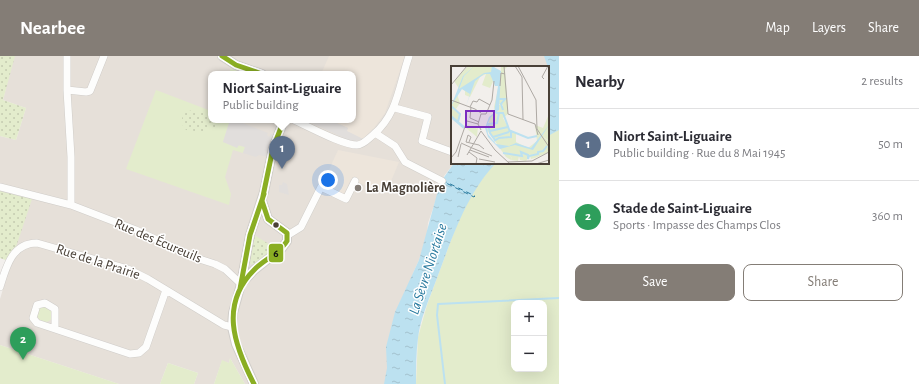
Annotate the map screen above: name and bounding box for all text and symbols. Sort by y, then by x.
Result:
text: Nearbee [20,19,85,38]
text: Map [765,21,790,35]
text: Layers [812,21,846,35]
text: Share [868,21,899,35]
inset map [451,66,549,164]
popup [208,71,356,123]
text: Nearby [575,73,625,90]
text: 2 results [861,75,903,88]
text: Niort Saint-Liguaire [223,81,341,96]
text: Public building [223,99,299,112]
text: Niort Saint-Liguaire [613,129,732,144]
pin: 1 [269,136,295,169]
text: 1 [586,138,590,151]
text: 50 m [878,138,903,151]
text: Public building · Rue du 8 Mai 1945 [613,147,785,160]
your location [318,170,338,190]
place label: La Magnolière [366,181,446,195]
marker: La Magnolière [353,183,363,193]
text: Stade de Saint-Liguaire [613,201,752,216]
text: 2 [585,210,591,223]
text: 360 m [872,210,903,223]
street label: Rue des Écureuils [112,214,205,266]
text: Sports · Impasse des Champs Clos [613,219,781,232]
unlabelled marker [271,220,281,230]
water label: La Sèvre Niortaise [406,221,450,316]
street label: Rue de la Prairie [54,242,142,282]
line badge: 6 [268,243,284,263]
text: 6 [273,248,279,259]
button: Save [575,264,735,301]
button: Share [743,264,903,301]
map controls [511,300,547,372]
button: + [511,300,547,336]
pin: 2 [10,327,36,360]
button: − [511,336,547,372]

